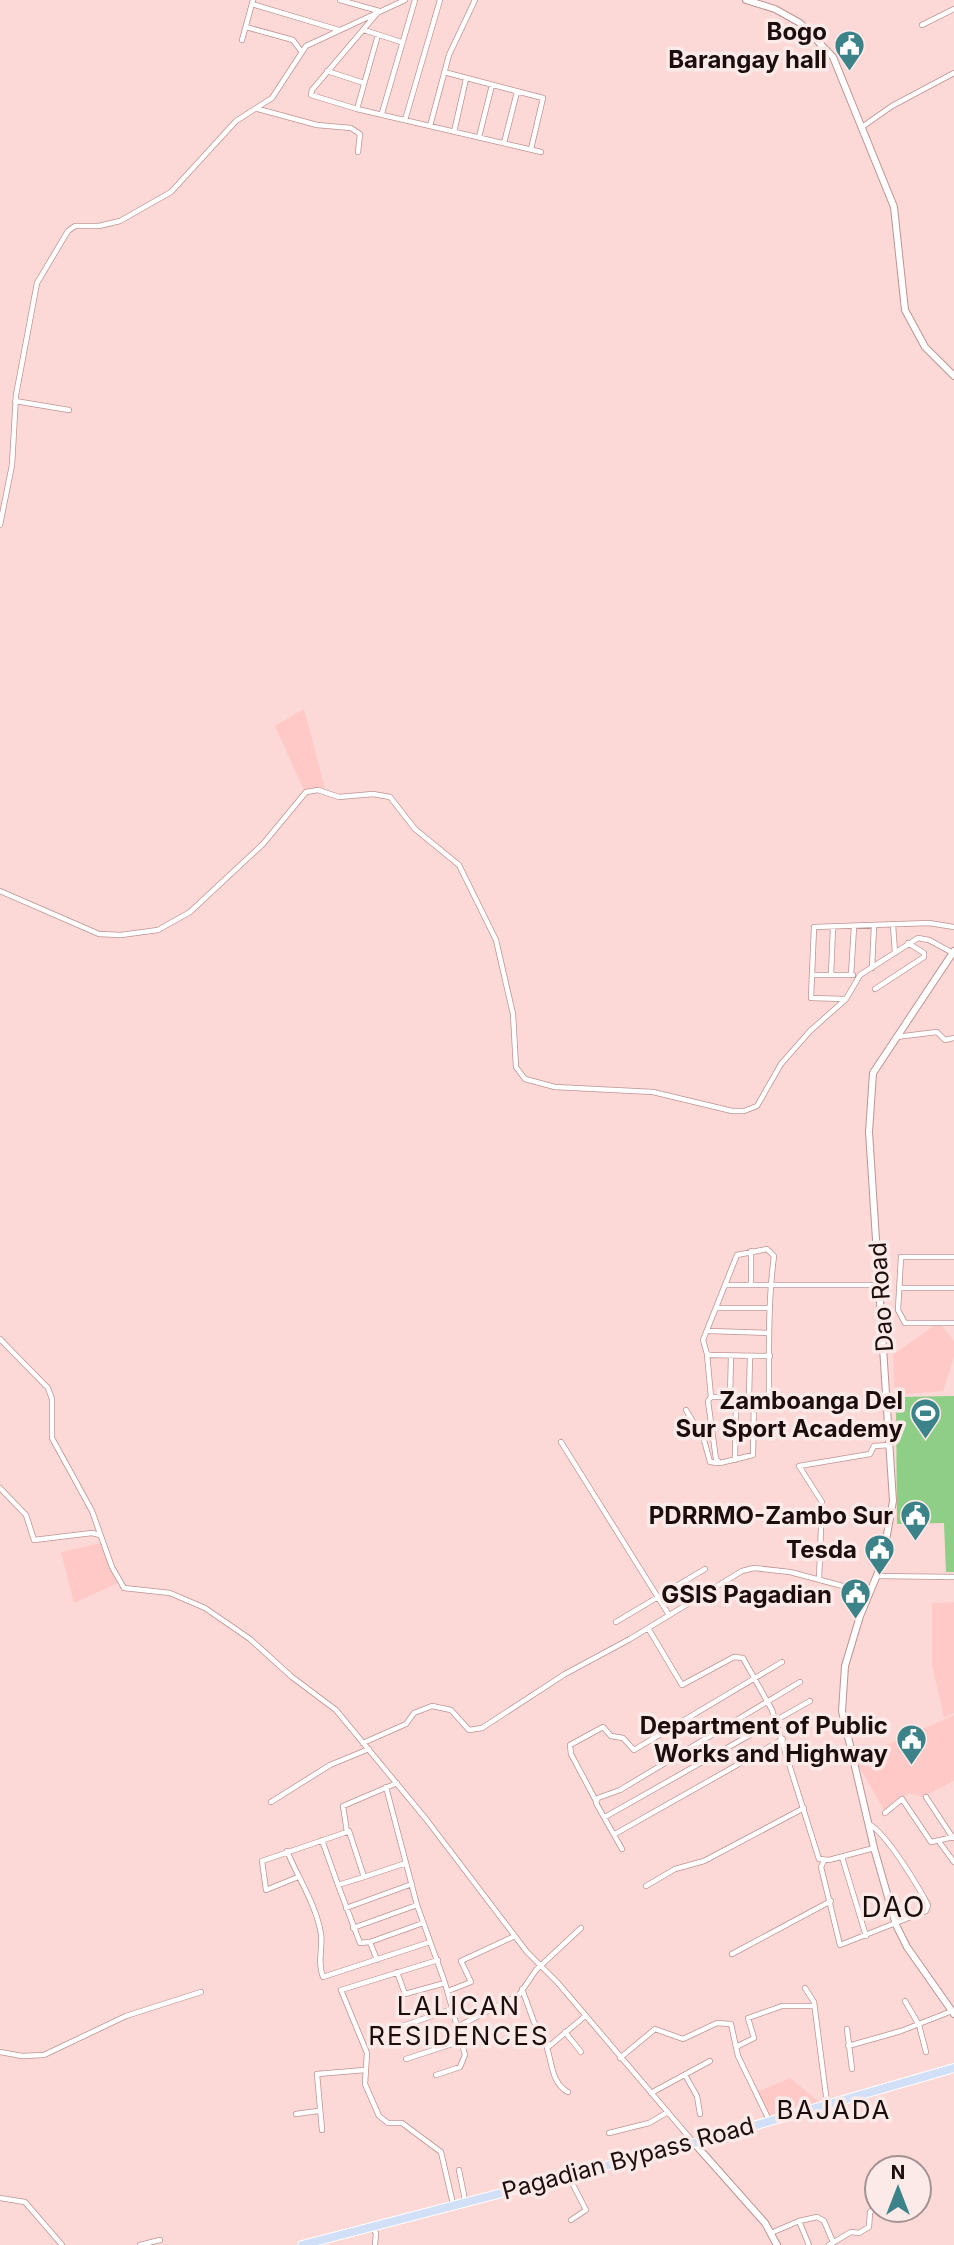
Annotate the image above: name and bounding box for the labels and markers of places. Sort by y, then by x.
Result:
place label: Bogo Barangay hall [668,17,827,74]
public building icon: Bogo Barangay hall [833,28,867,72]
place label: Zamboanga Del Sur Sport Academy [676,1386,904,1443]
sports icon: Zamboanga Del Sur Sport Academy [909,1397,943,1441]
public building icon: PDRRMO-Zambo Sur [899,1498,933,1542]
place label: PDRRMO-Zambo Sur [649,1501,893,1530]
public building icon: Tesda [863,1532,897,1576]
place label: Tesda [786,1535,857,1564]
public building icon: GSIS Pagadian [838,1577,872,1621]
place label: GSIS Pagadian [661,1580,832,1609]
place label: Department of Public Works and Highway [640,1711,889,1768]
public building icon: Department of Public Works and Highway [894,1722,928,1766]

